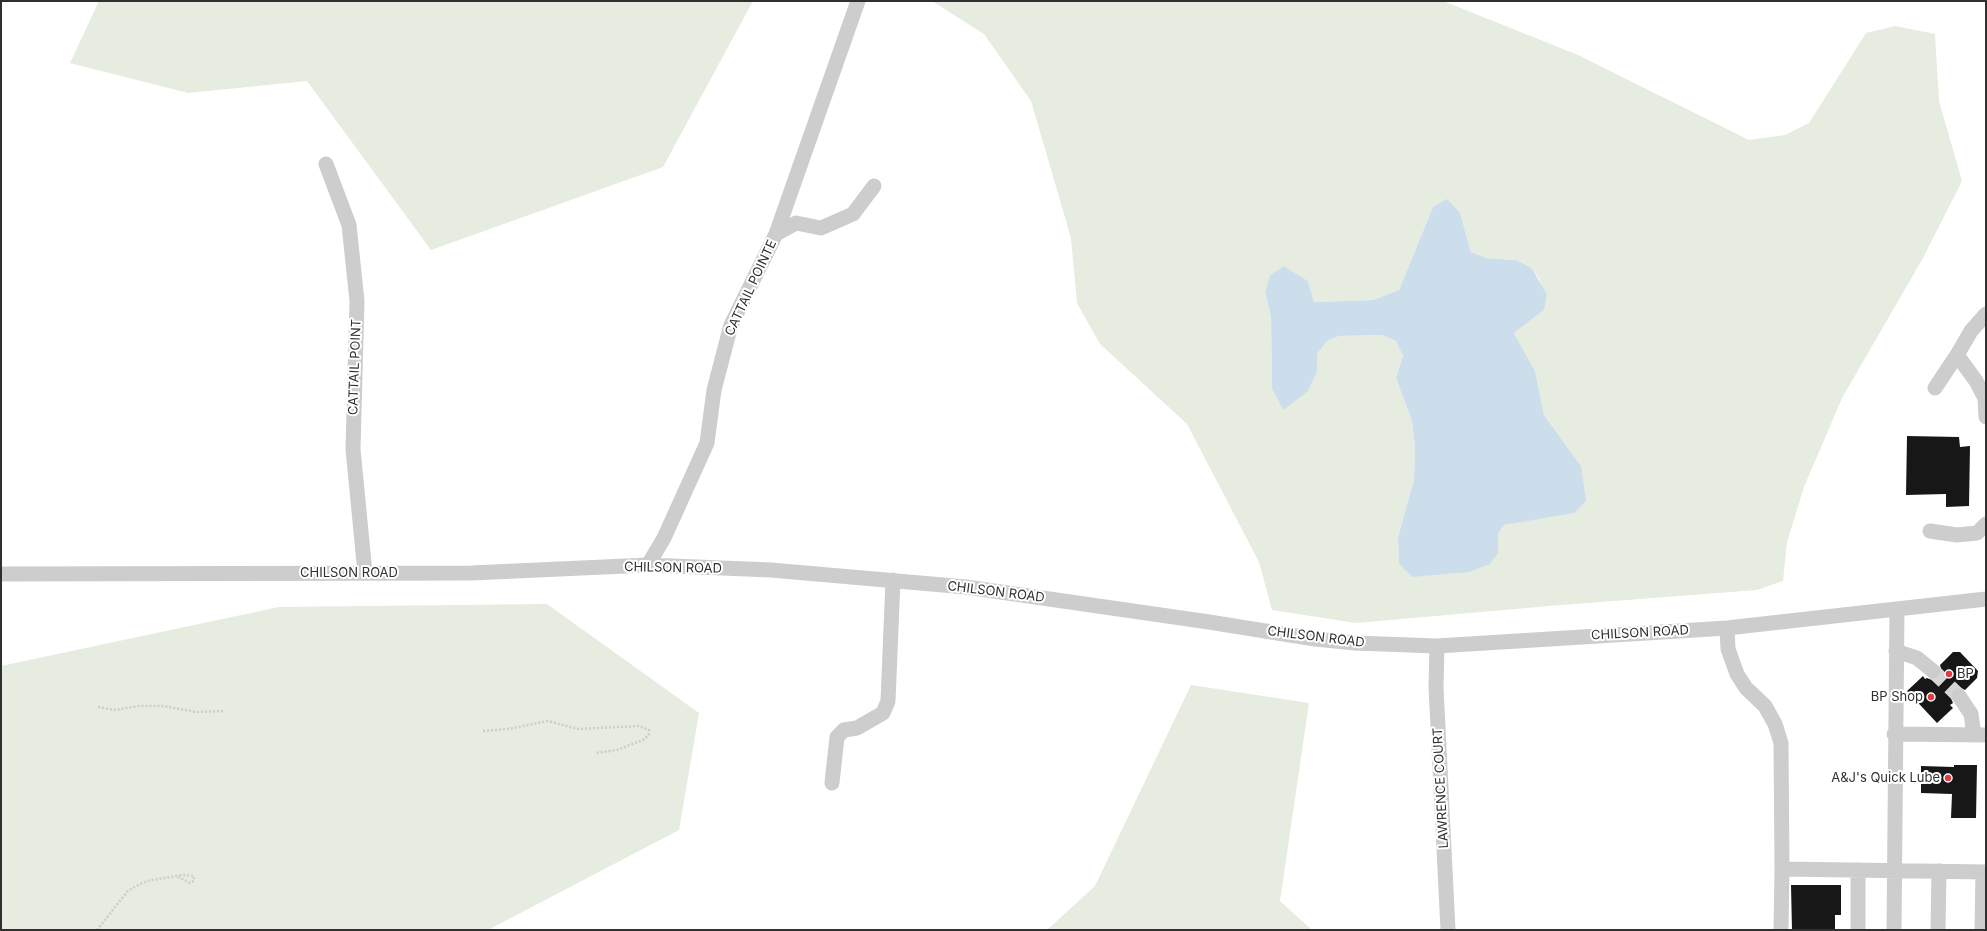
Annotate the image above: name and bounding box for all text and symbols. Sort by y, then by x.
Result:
street label: CATTAIL POINTE [722,238,780,338]
street label: CATTAIL POINT [346,319,364,415]
street label: CHILSON ROAD [624,559,722,577]
street label: CHILSON ROAD [300,565,398,581]
street label: CHILSON ROAD [946,578,1046,606]
street label: CHILSON ROAD [1266,623,1366,651]
street label: CHILSON ROAD [1591,623,1689,643]
place label: BP [1957,666,1974,682]
marker: BP [1944,669,1954,679]
place label: BP Shop [1871,689,1923,705]
marker: BP Shop [1926,692,1936,702]
street label: LAWRENCE COURT [1430,727,1452,849]
place label: A&J's Quick Lube [1831,770,1940,786]
marker: A&J's Quick Lube [1943,773,1953,783]

